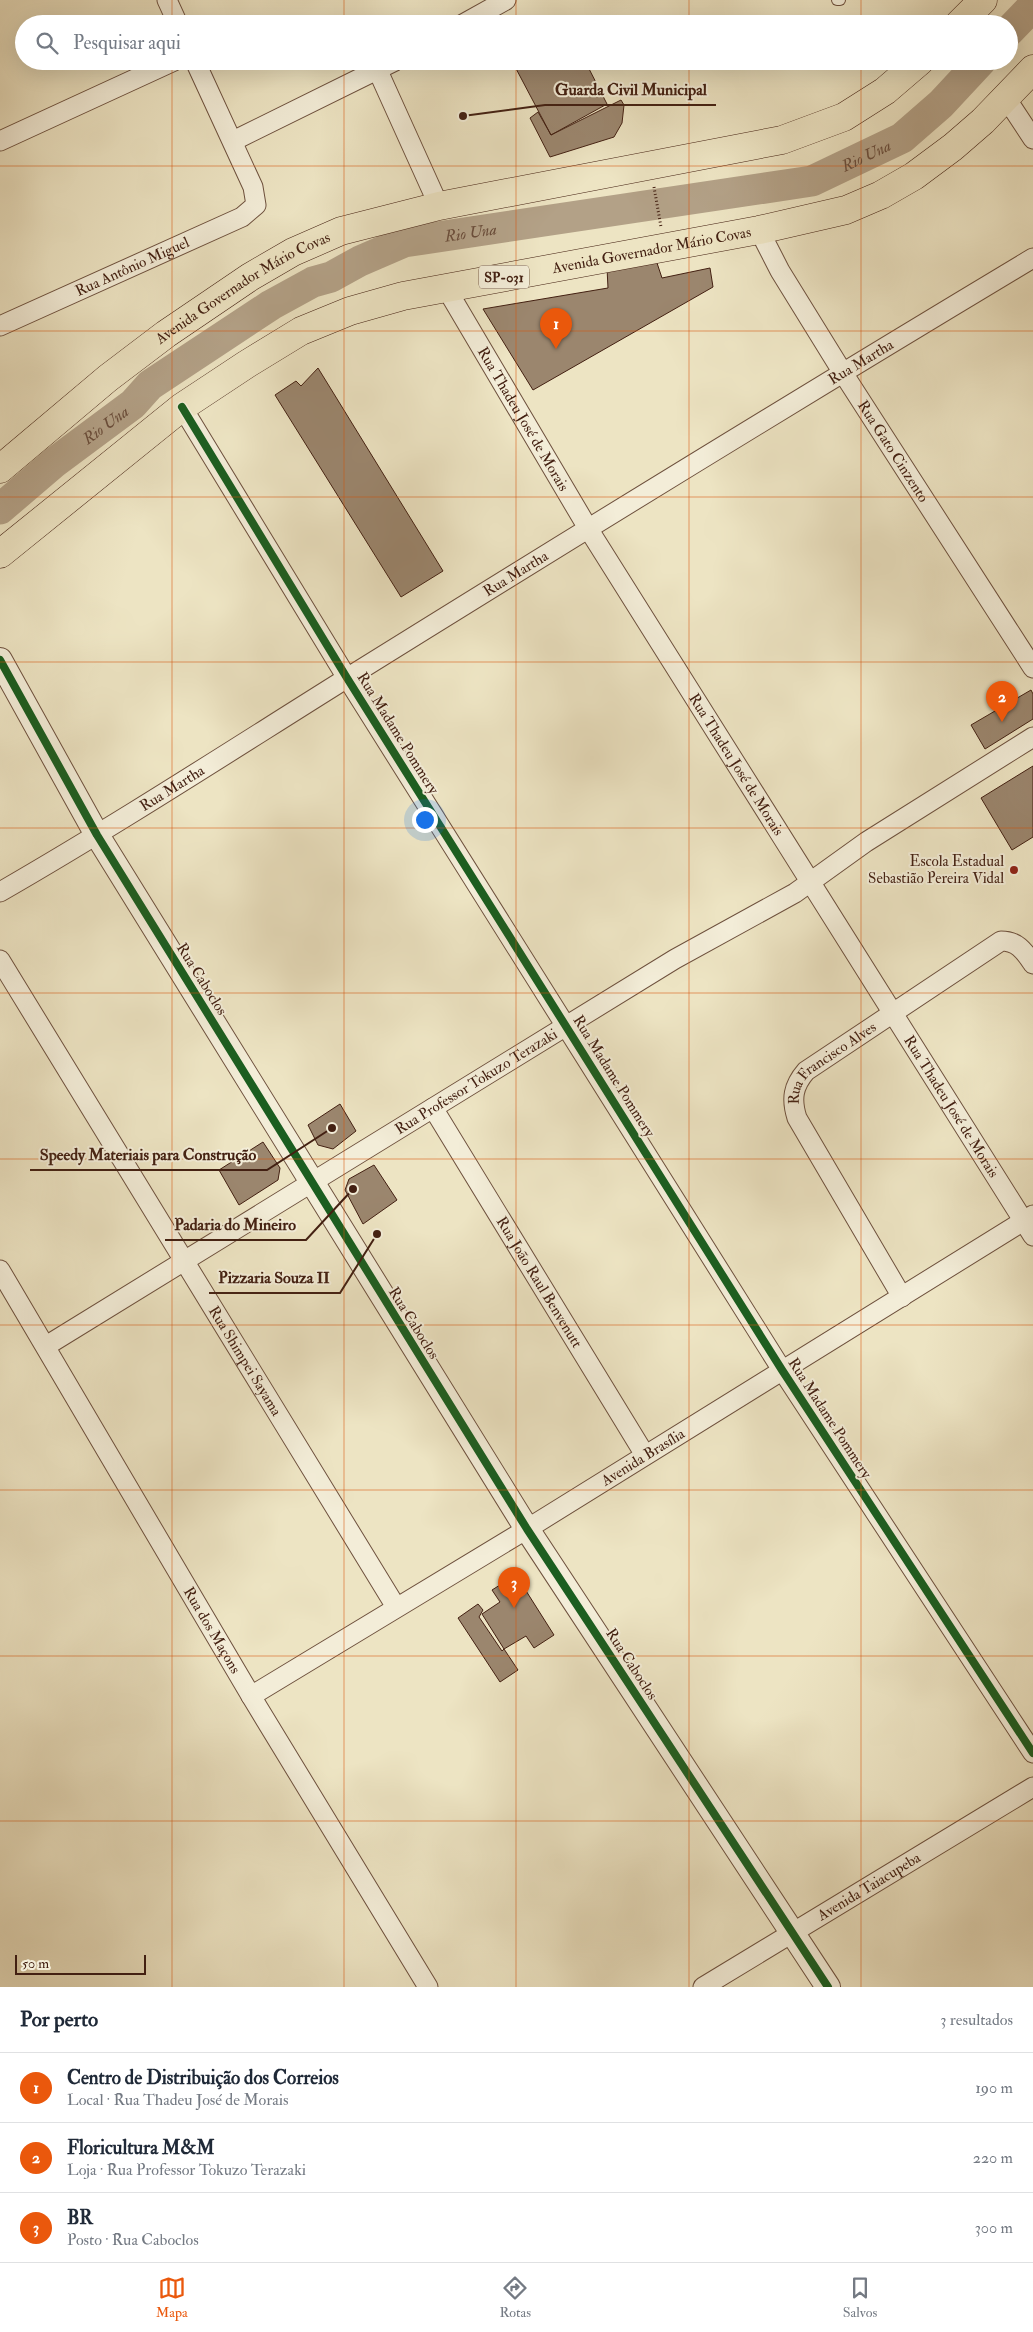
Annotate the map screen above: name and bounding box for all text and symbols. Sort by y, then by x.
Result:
search box [15,15,1018,70]
icon: search [33,29,61,57]
text: Pesquisar aqui [73,31,181,55]
callout: Guarda Civil Municipal [545,74,716,105]
text: Guarda Civil Municipal [555,80,708,101]
water label: Rio Una [837,136,894,177]
water label: Rio Una [442,219,498,247]
street label: Avenida Governador Mário Covas [550,223,753,278]
street label: Avenida Governador Mário Covas [151,228,333,349]
street label: Rua Antônio Miguel [72,233,192,301]
road number: SP-031 [479,266,529,288]
pin: 1 [540,308,572,349]
street label: Rua Martha [825,335,898,389]
street label: Rua Thadeu José de Morais [473,344,573,495]
street label: Rua Gato Cinzento [853,397,933,506]
water label: Rio Una [78,402,133,450]
street label: Rua Martha [480,546,553,601]
street label: Rua Madame Pommery [352,669,443,798]
pin: 2 [986,681,1018,722]
street label: Rua Thadeu José de Morais [684,690,788,839]
street label: Rua Martha [136,761,209,816]
your location [412,807,438,833]
place label: Escola Estadual Sebastião Pereira Vidal [868,852,1004,888]
marker: Escola Estadual Sebastião Pereira Vidal [1008,864,1020,876]
street label: Rua Caboclos [172,940,231,1019]
street label: Rua Madame Pommery [568,1012,659,1141]
street label: Rua Francisco Alves [785,1018,880,1105]
street label: Rua Professor Tokuzo Terazaki [392,1025,561,1139]
street label: Rua Thadeu José de Morais [899,1032,1003,1181]
callout: Speedy Materiais para Construção [30,1139,267,1170]
text: Speedy Materiais para Construção [40,1145,256,1166]
callout: Padaria do Mineiro [165,1209,306,1240]
street label: Rua João Raul Benvenutt [492,1213,586,1352]
text: Padaria do Mineiro [174,1215,296,1235]
callout: Pizzaria Souza II [209,1262,340,1293]
text: Pizzaria Souza II [218,1268,330,1288]
street label: Rua Caboclos [384,1284,443,1363]
street label: Rua Shimpei Sayama [204,1303,286,1420]
street label: Rua Madame Pommery [783,1354,876,1483]
street label: Avenida Brasília [597,1424,689,1491]
pin: 3 [498,1567,530,1608]
street label: Rua dos Maçons [179,1584,245,1677]
street label: Rua Caboclos [601,1625,662,1704]
street label: Avenida Taiacupeba [813,1848,925,1926]
scale bar [15,1952,146,1975]
text: 50 m [22,1955,49,1972]
text: Por perto [20,2006,98,2033]
text: 3 resultados [940,2010,1013,2030]
text: Centro de Distribuição dos Correios [67,2066,339,2090]
text: 1 [33,2078,39,2098]
text: 190 m [975,2078,1013,2098]
text: Local · Rua Thadeu José de Morais [67,2090,288,2110]
text: Floricultura M&M [67,2136,215,2160]
text: 2 [32,2148,40,2168]
text: 220 m [973,2148,1013,2168]
text: Loja · Rua Professor Tokuzo Terazaki [67,2160,306,2180]
text: BR [67,2206,93,2230]
text: 3 [33,2218,39,2238]
text: 300 m [975,2218,1013,2238]
text: Posto · Rua Caboclos [67,2230,199,2250]
tab: Mapa [156,2274,188,2321]
tab: Rotas [499,2274,531,2321]
tab: Salvos [843,2274,877,2321]

